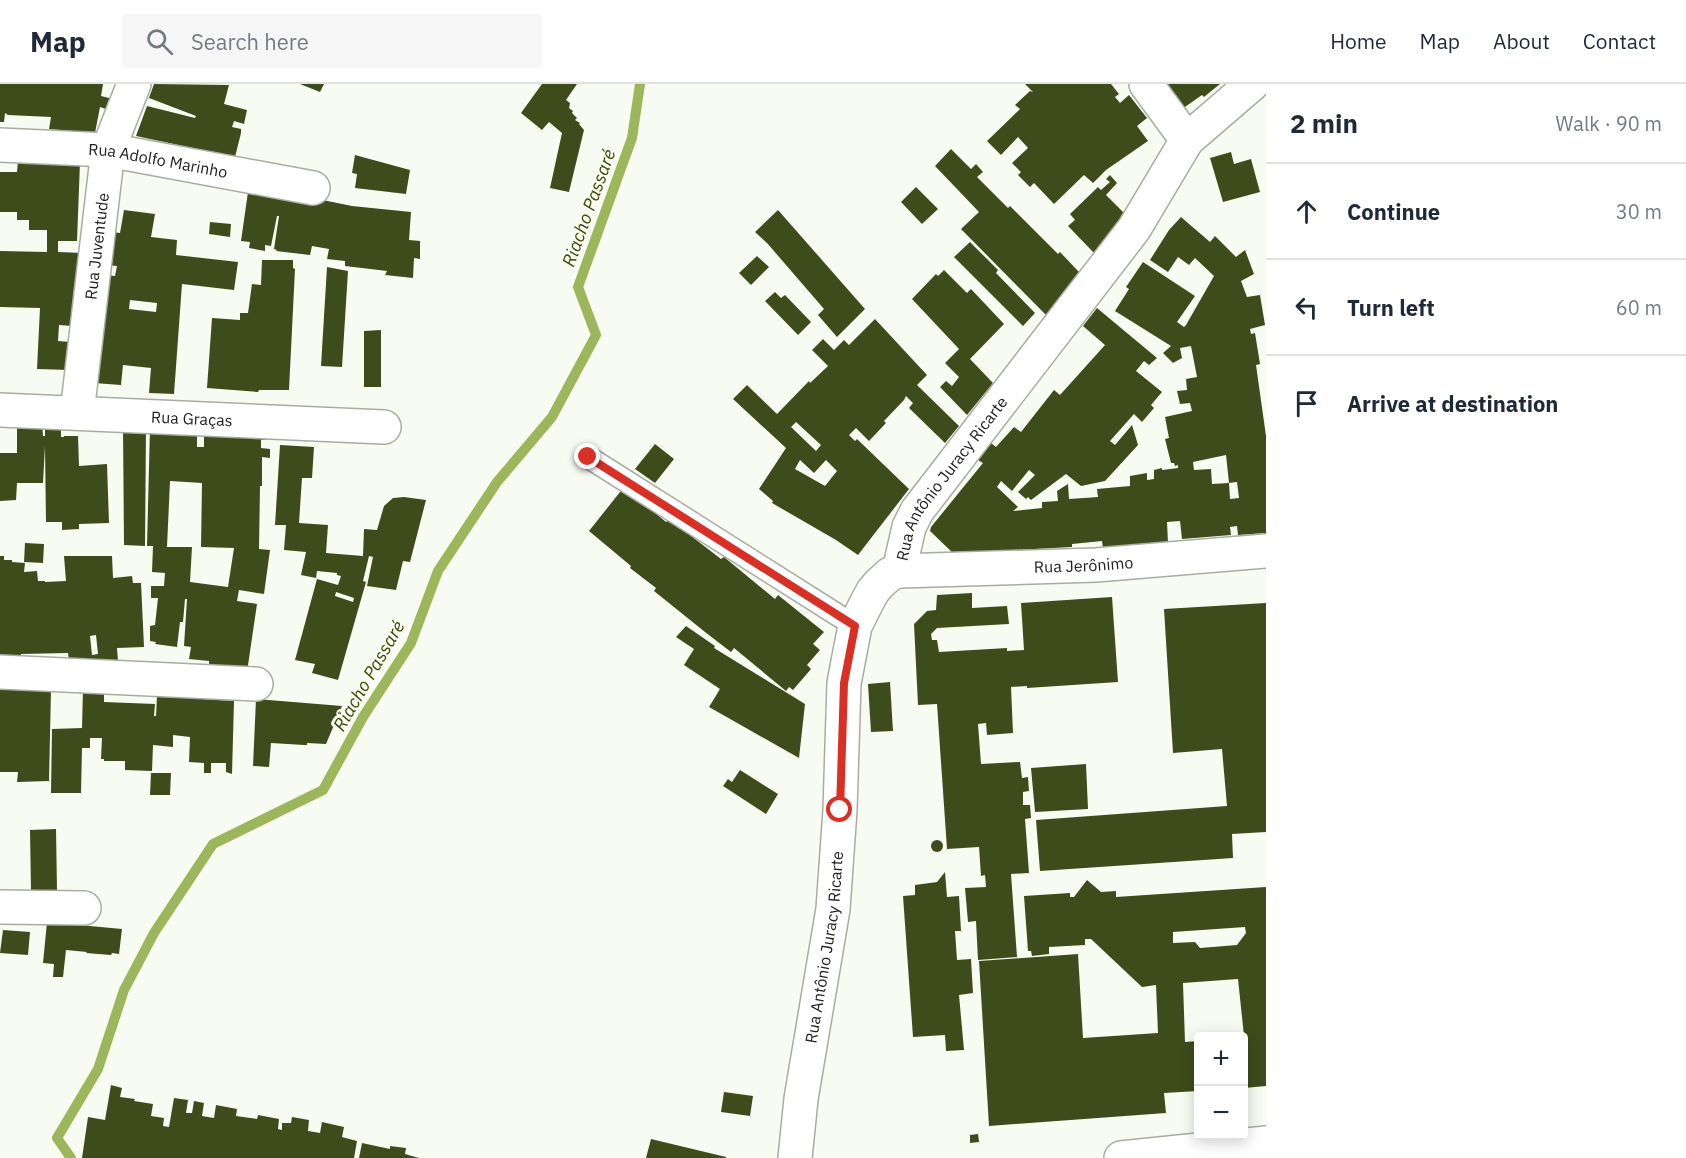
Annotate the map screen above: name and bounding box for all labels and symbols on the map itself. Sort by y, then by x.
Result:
street label: Rua Adolfo Marinho [88,139,229,182]
water label: Riacho Passaré [557,146,620,270]
street label: Rua Juventude [80,191,113,301]
street label: Rua Antônio Juracy Ricarte [892,392,1012,563]
street label: Rua Graças [151,407,233,430]
route end [574,443,600,469]
street label: Rua Jerônimo [1034,552,1134,577]
water label: Riacho Passaré [328,617,409,735]
route start [826,796,852,822]
street label: Rua Antônio Juracy Ricarte [801,850,847,1045]

